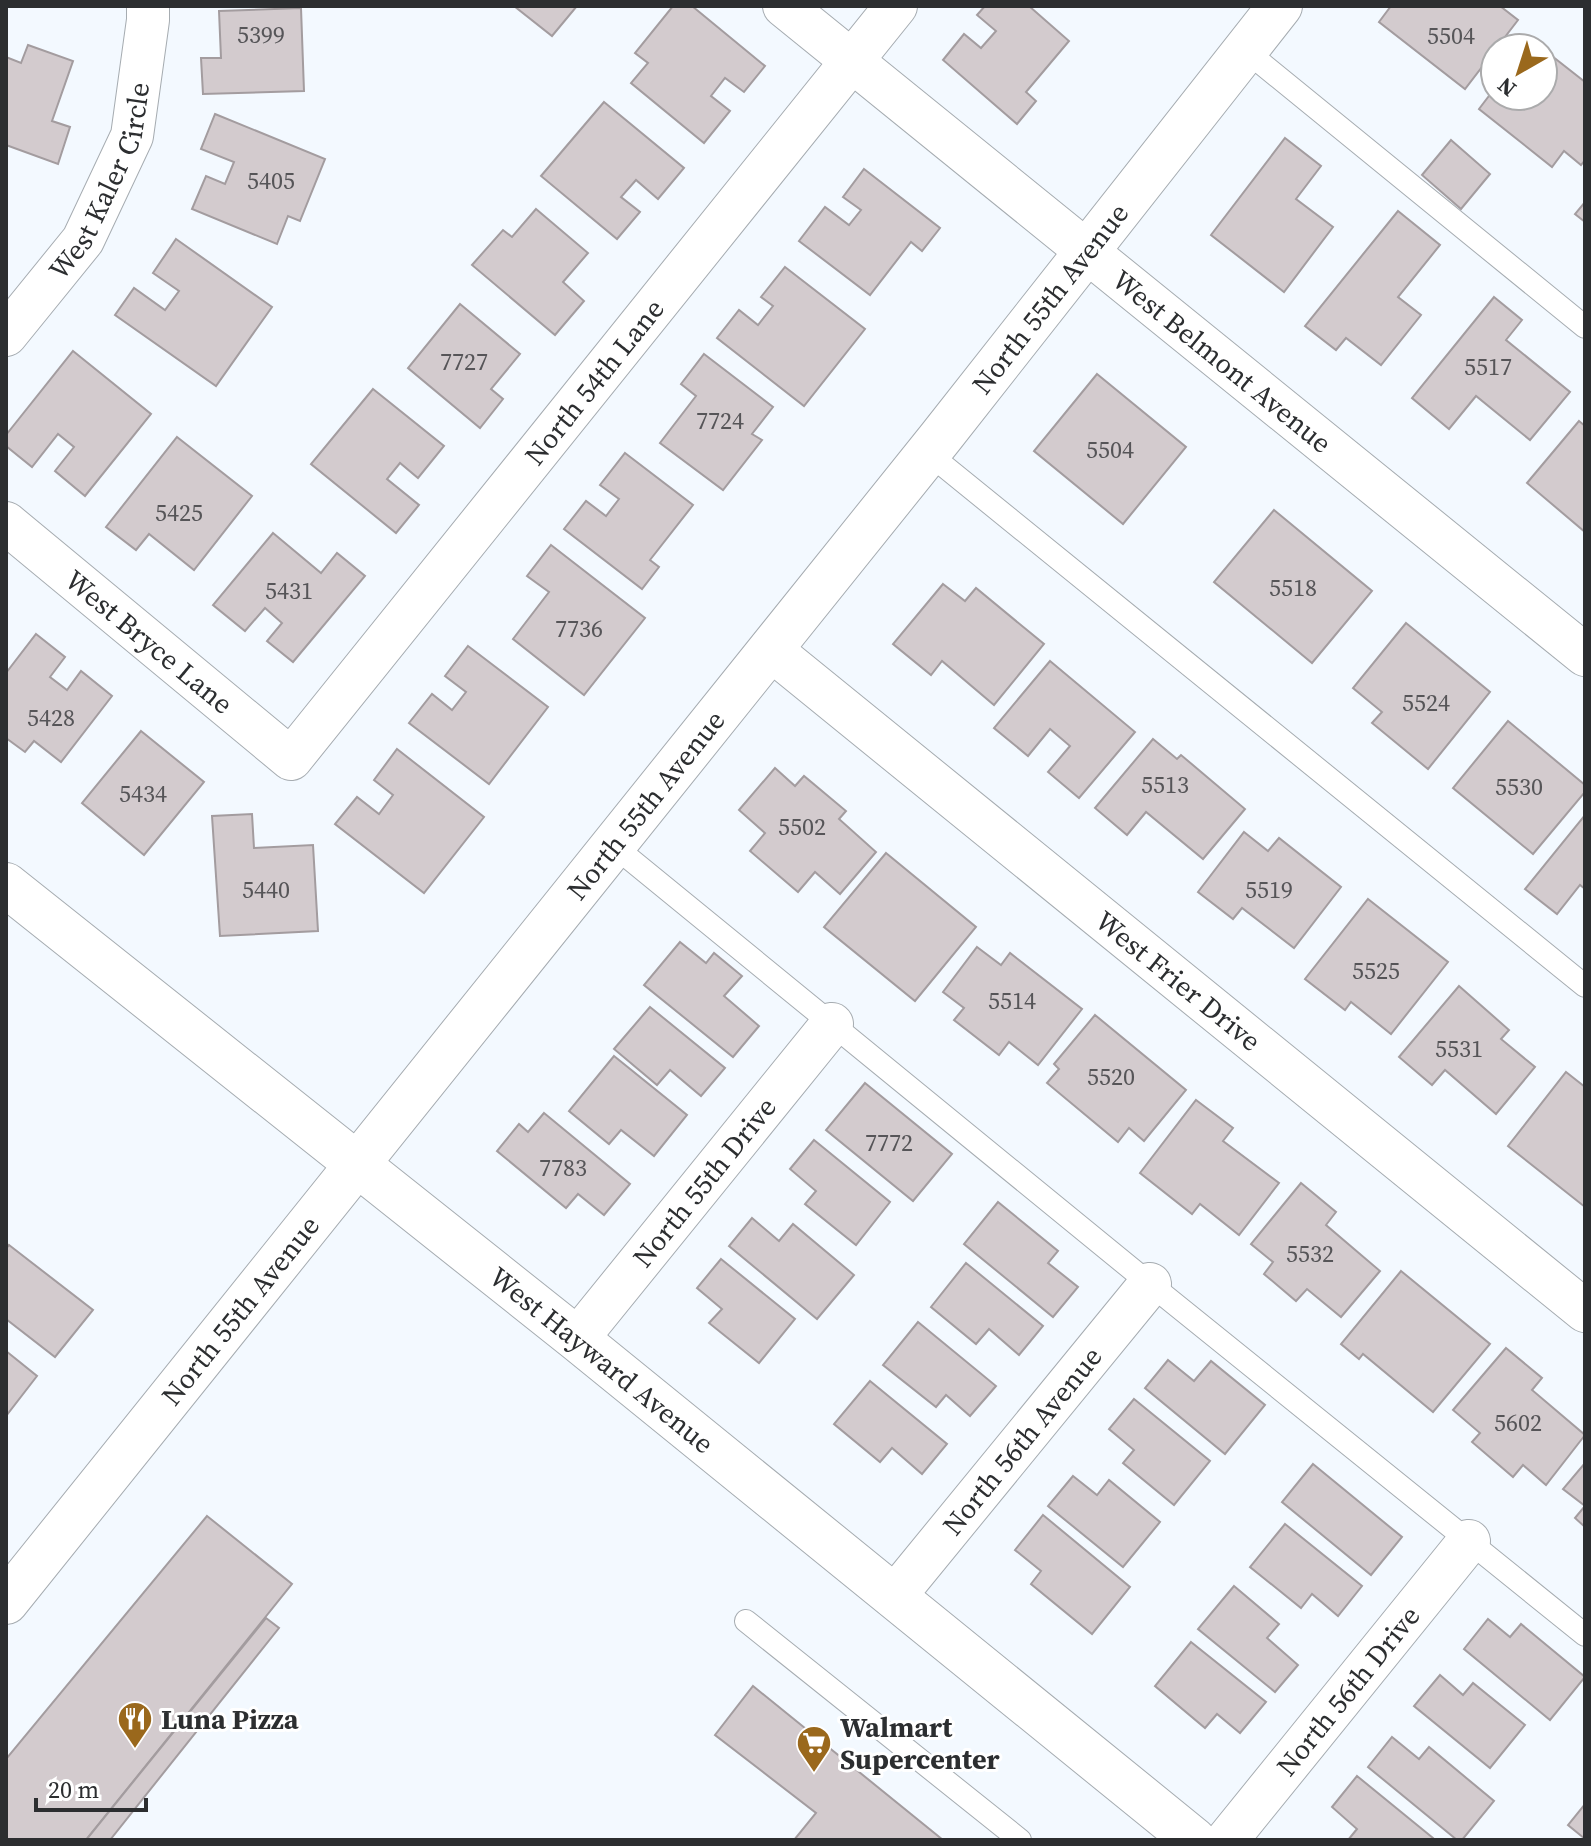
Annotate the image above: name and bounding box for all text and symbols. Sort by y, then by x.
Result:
house number: 5399 [237,18,285,51]
house number: 5504 [1427,19,1475,52]
north arrow [1479,32,1559,112]
text: N [1491,71,1522,104]
street label: West Kaler Circle [40,80,158,287]
house number: 5405 [247,164,295,197]
street label: North 55th Avenue [963,195,1137,402]
street label: West Belmont Avenue [1105,261,1340,461]
street label: North 54th Lane [516,291,673,473]
house number: 7727 [440,345,488,378]
house number: 5517 [1464,350,1512,383]
house number: 7724 [696,404,744,437]
house number: 5504 [1086,433,1134,466]
house number: 5425 [155,496,203,529]
street label: West Bryce Lane [57,561,241,722]
house number: 5518 [1269,571,1317,604]
house number: 5431 [265,574,313,607]
house number: 7736 [555,612,603,645]
house number: 5524 [1402,686,1450,719]
house number: 5428 [27,701,75,734]
street label: North 55th Avenue [558,702,733,908]
house number: 5513 [1141,768,1189,801]
house number: 5530 [1495,770,1543,803]
house number: 5434 [119,777,167,810]
house number: 5502 [778,810,826,843]
house number: 5440 [242,873,290,906]
house number: 5519 [1245,873,1293,906]
street label: West Frier Drive [1087,902,1269,1059]
house number: 5525 [1352,954,1400,987]
house number: 5514 [988,984,1036,1017]
house number: 5531 [1435,1032,1483,1065]
house number: 5520 [1087,1060,1135,1093]
street label: North 55th Drive [624,1089,784,1275]
house number: 7772 [865,1126,913,1159]
house number: 7783 [539,1151,587,1184]
street label: North 55th Avenue [152,1208,328,1413]
house number: 5532 [1286,1237,1334,1270]
street label: West Hayward Avenue [482,1258,722,1462]
street label: North 56th Avenue [933,1338,1110,1543]
house number: 5602 [1494,1406,1542,1439]
street label: North 56th Drive [1267,1598,1428,1784]
restaurant icon: Luna Pizza [116,1700,154,1750]
place label: Luna Pizza [161,1700,299,1738]
place label: Walmart Supercenter [840,1708,1000,1778]
supermarket icon: Walmart Supercenter [795,1724,833,1774]
scale bar [36,1762,146,1812]
text: 20 m [48,1773,99,1806]

